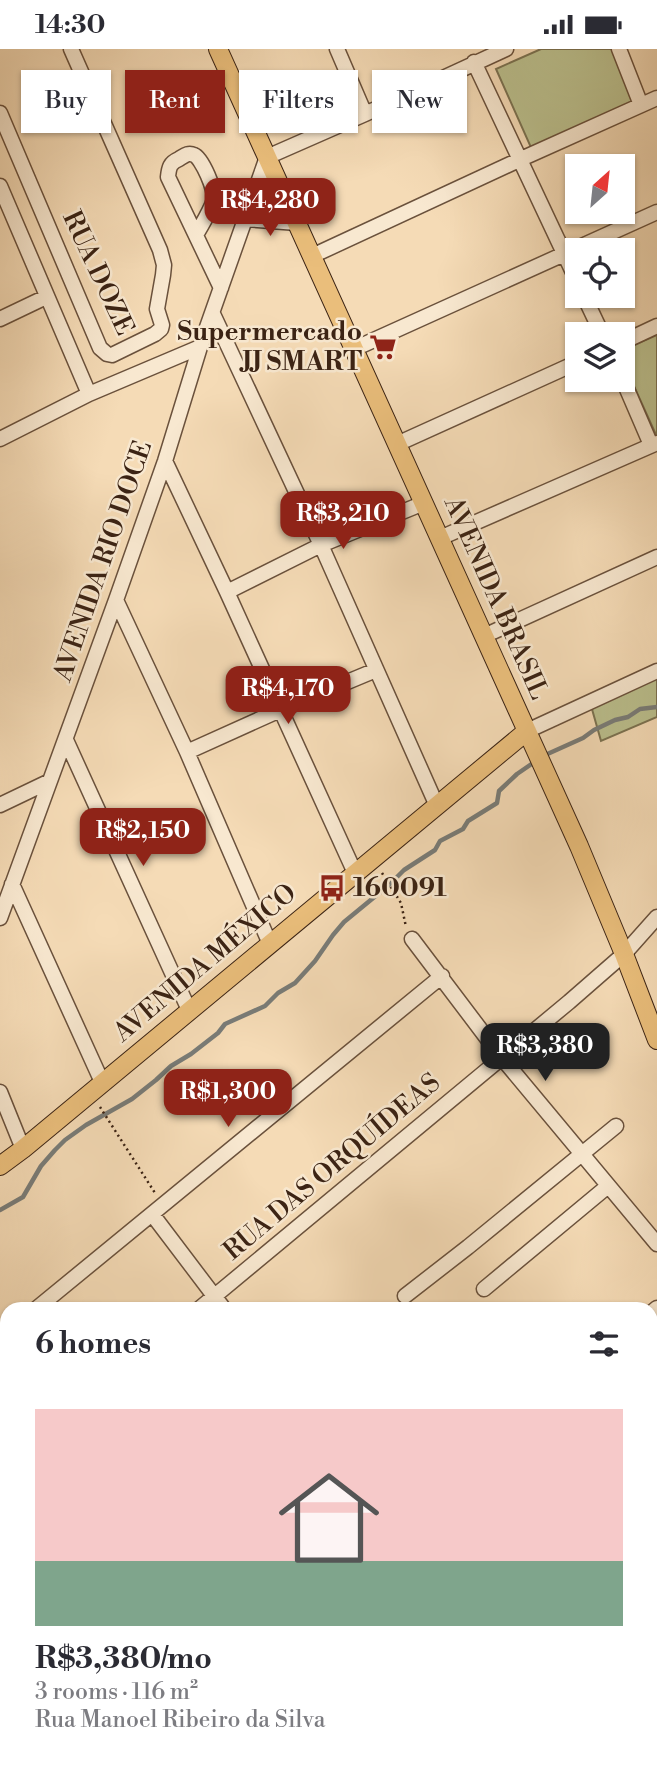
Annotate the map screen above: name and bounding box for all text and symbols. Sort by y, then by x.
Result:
text: 14:30 [35,9,105,41]
chip: Buy [21,70,111,133]
chip: Rent [125,70,225,133]
chip: Filters [239,70,358,133]
chip: New [372,70,467,133]
north arrow [565,154,635,224]
map controls [565,154,635,392]
pin: R$4,280 [205,179,335,238]
text: R$4,280 [221,187,319,215]
street label: RUA DOZE [55,206,141,340]
button: locate [565,238,635,308]
place label: Supermercado JJ SMART [177,316,362,378]
button: layers [565,322,635,392]
supermarket icon: Supermercado JJ SMART [368,332,398,362]
street label: AVENIDA RIO DOCE [46,436,159,687]
pin: R$3,210 [278,491,408,551]
street label: AVENIDA BRASIL [437,491,555,704]
text: R$3,210 [296,500,390,528]
pin: R$4,170 [223,667,353,726]
text: R$4,170 [242,675,334,703]
pin: R$2,150 [78,809,208,868]
text: R$2,150 [96,817,190,845]
place label: 160091 [353,872,447,904]
bus stop icon: 160091 [317,873,347,903]
street label: AVENIDA MÉXICO [105,876,303,1050]
pin: R$3,380 [480,1023,610,1083]
text: R$3,380 [497,1032,593,1060]
street label: RUA DAS ORQUÍDEAS [216,1065,447,1267]
pin: R$1,300 [163,1069,293,1129]
text: R$1,300 [180,1078,276,1106]
text: 6 homes [35,1325,151,1363]
icon: filters [585,1325,623,1363]
icon: home [266,1455,392,1581]
text: R$3,380/mo [35,1640,212,1678]
text: 3 rooms · 116 m² [35,1678,198,1706]
text: Rua Manoel Ribeiro da Silva [35,1706,326,1734]

